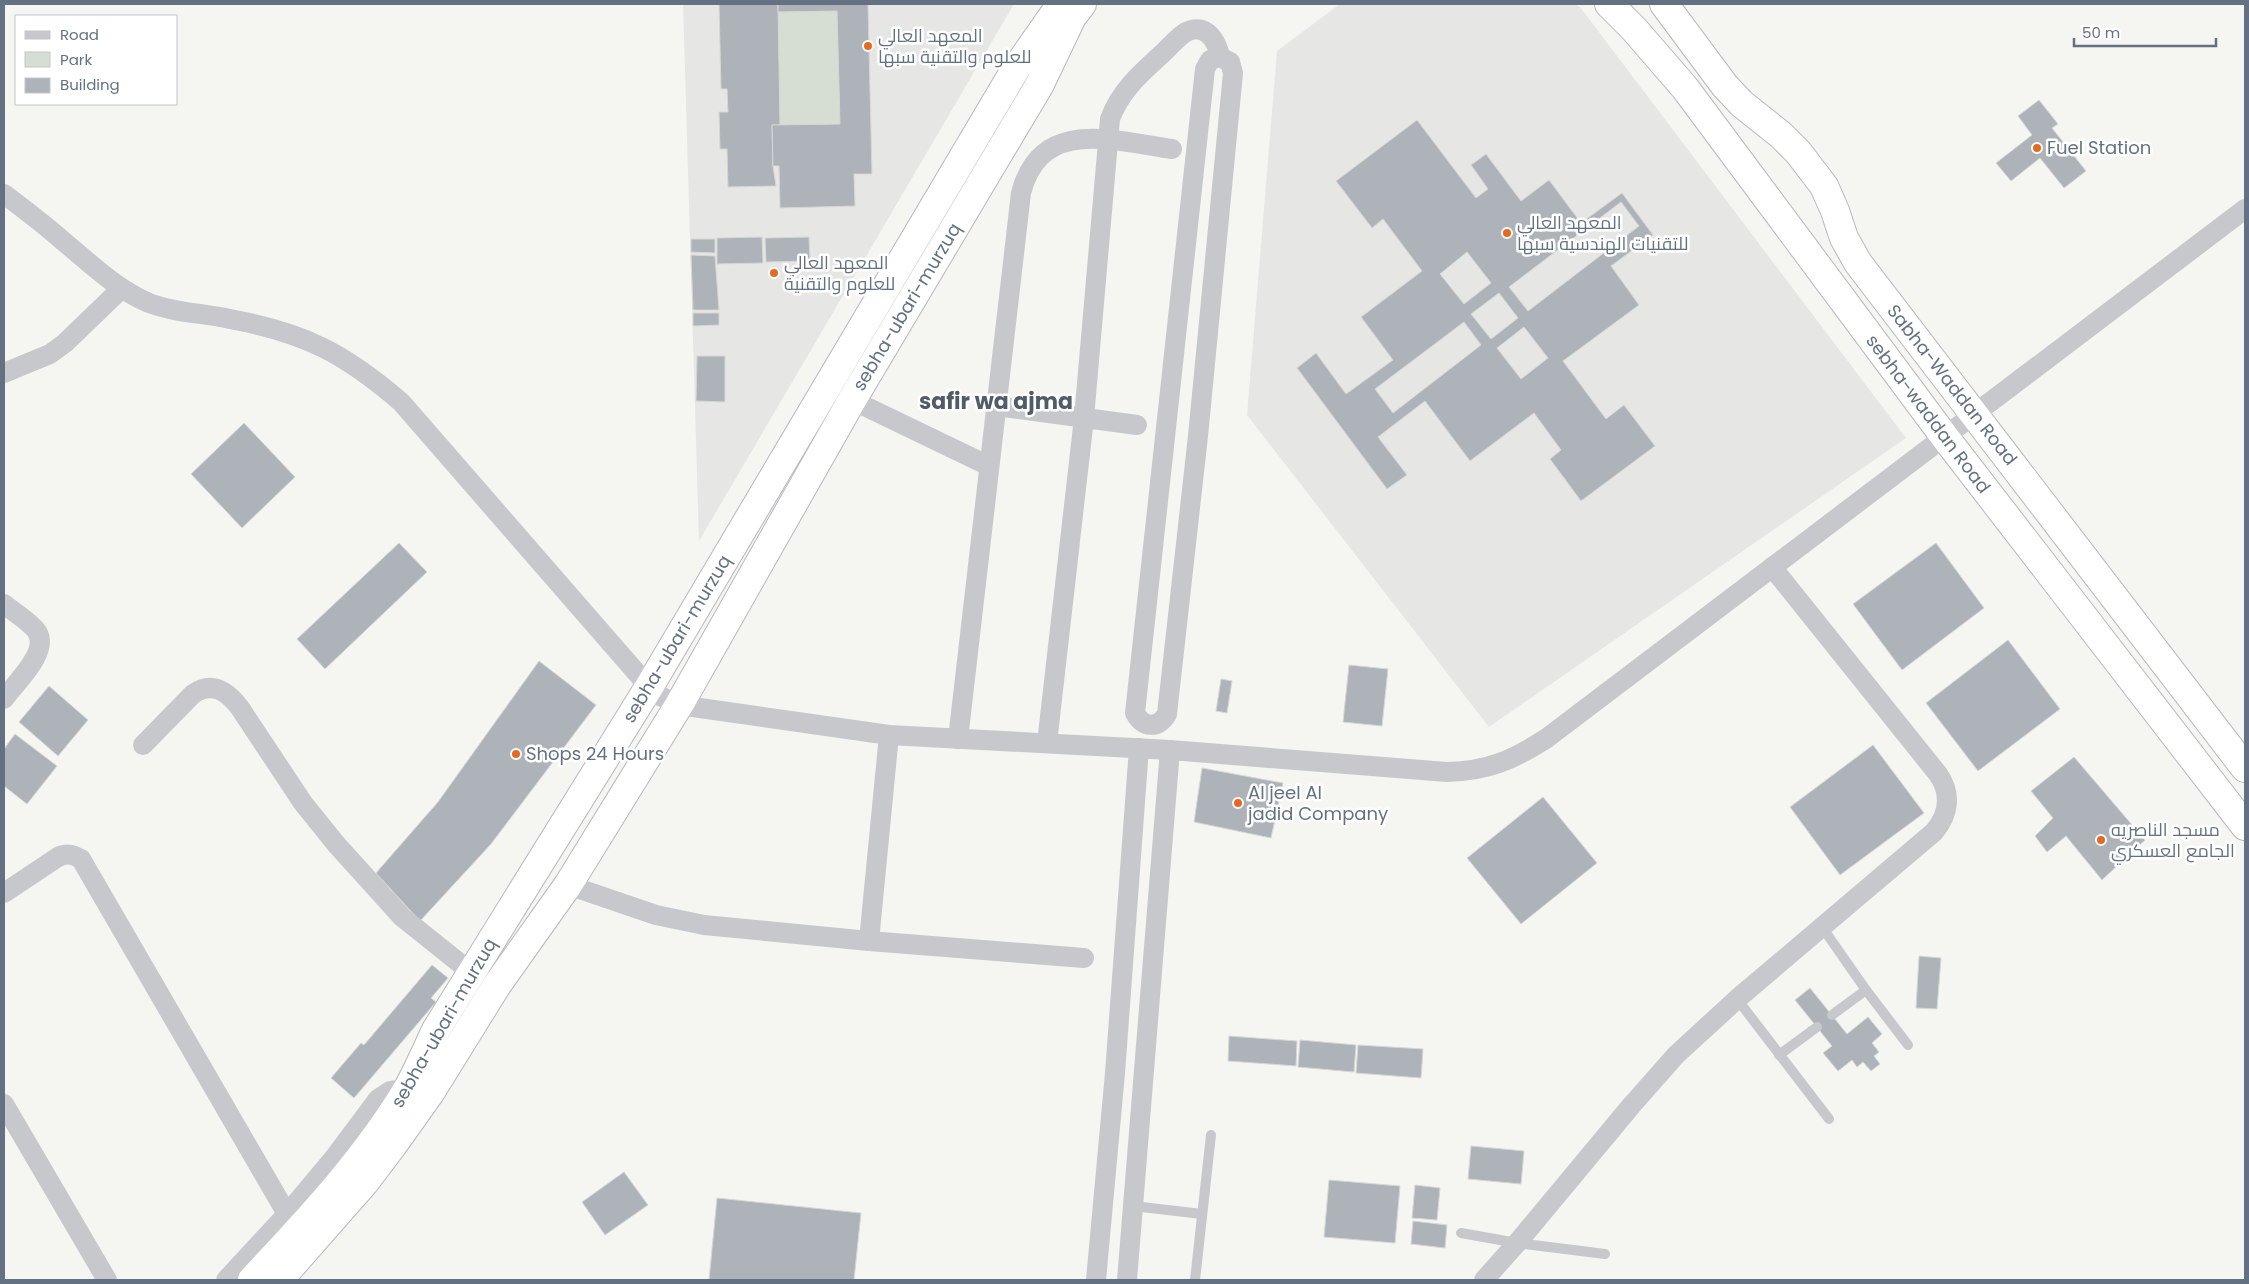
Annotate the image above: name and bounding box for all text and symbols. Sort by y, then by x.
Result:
legend [15,15,178,105]
scale bar [2074,15,2216,47]
text: 50 m [2082,22,2120,43]
place label: المعهد العالي للعلوم والتقنية سبها [878,23,1032,69]
text: Road [60,24,99,45]
marker: المعهد العالي للعلوم والتقنية سبها [862,40,874,52]
text: Park [60,49,92,70]
text: Building [60,74,120,95]
place label: Fuel Station [2047,135,2151,160]
marker: Fuel Station [2031,142,2043,154]
place label: المعهد العالي للتقنيات الهندسية سبها [1517,210,1689,256]
street label: sebha-ubari-murzuq [846,218,967,395]
marker: المعهد العالي للتقنيات الهندسية سبها [1501,227,1513,239]
place label: المعهد العالي للعلوم والتقنية [784,250,895,296]
marker: المعهد العالي للعلوم والتقنية [768,267,780,279]
street label: Sabha-Waddan Road [1882,299,2023,470]
street label: sebha-waddan Road [1860,329,1996,498]
district label: safir wa ajma [919,386,1073,417]
street label: sebha-ubari-murzuq [616,550,737,727]
place label: Shops 24 Hours [526,741,664,766]
marker: Shops 24 Hours [510,748,522,760]
place label: Al jeel Al jadid Company [1247,780,1388,826]
marker: Al jeel Al jadid Company [1232,797,1244,809]
place label: مسجد الناصريه الجامع العسكري [2111,817,2235,865]
marker: مسجد الناصريه الجامع العسكري [2095,834,2107,846]
street label: sebha-ubari-murzuq [385,933,502,1112]

